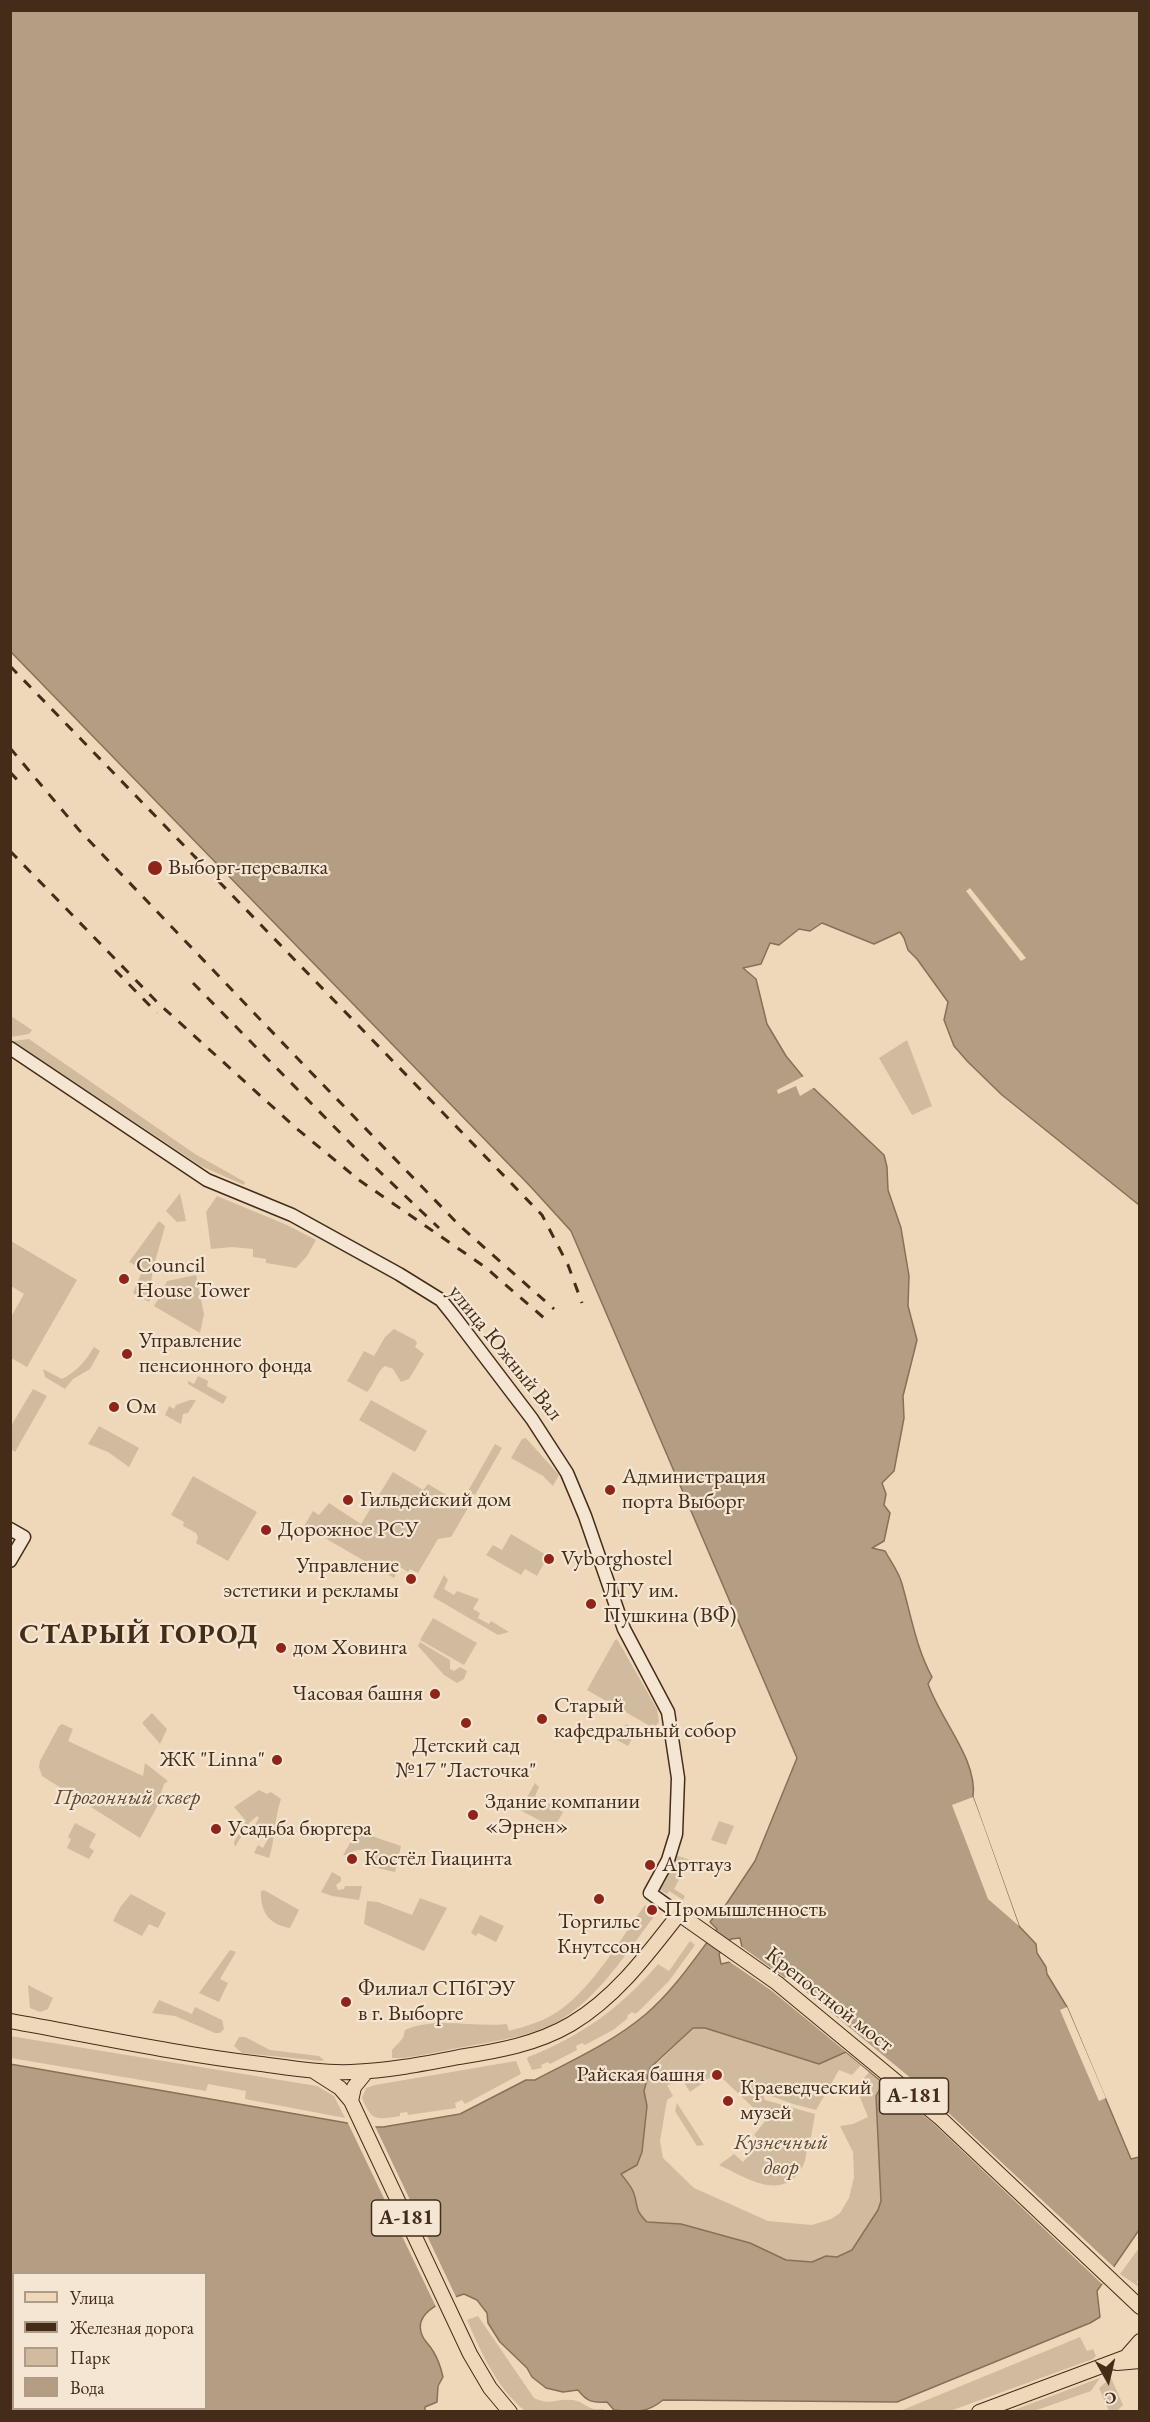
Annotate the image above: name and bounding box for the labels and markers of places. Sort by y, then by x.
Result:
place label: Выборг-перевалка [168,855,328,881]
marker: Выборг-перевалка [146,859,164,877]
place label: Council House Tower [136,1253,250,1304]
marker: Council House Tower [117,1272,131,1286]
place label: Управление пенсионного фонда [139,1328,312,1380]
marker: Управление пенсионного фонда [120,1347,134,1361]
place label: Ом [126,1394,157,1420]
marker: Ом [107,1400,121,1414]
place label: Администрация порта Выборг [622,1464,766,1516]
marker: Администрация порта Выборг [603,1483,617,1497]
place label: Гильдейский дом [360,1487,511,1513]
marker: Гильдейский дом [341,1493,355,1507]
place label: Дорожное РСУ [278,1517,419,1543]
marker: Дорожное РСУ [259,1523,273,1537]
place label: Vyborghostel [561,1546,672,1572]
marker: Vyborghostel [542,1552,556,1566]
place label: Управление эстетики и рекламы [223,1553,399,1604]
marker: Управление эстетики и рекламы [404,1572,418,1586]
place label: ЛГУ им. Пушкина (ВФ) [603,1578,736,1630]
marker: ЛГУ им. Пушкина (ВФ) [584,1597,598,1611]
place label: дом Ховинга [293,1635,407,1661]
marker: дом Ховинга [274,1641,288,1655]
place label: Часовая башня [292,1681,423,1707]
marker: Часовая башня [428,1687,442,1701]
place label: Старый кафедральный собор [554,1693,736,1744]
marker: Старый кафедральный собор [535,1712,549,1726]
marker: Детский сад №17 "Ласточка" [459,1716,473,1730]
place label: Детский сад №17 "Ласточка" [395,1733,537,1784]
place label: ЖК "Linna" [160,1747,265,1773]
marker: ЖК "Linna" [270,1753,284,1767]
place label: Здание компании «Эрнен» [485,1789,640,1840]
marker: Здание компании «Эрнен» [466,1808,480,1822]
place label: Усадьба бюргера [228,1816,372,1842]
marker: Усадьба бюргера [209,1822,223,1836]
place label: Костёл Гиацинта [364,1846,512,1872]
marker: Костёл Гиацинта [345,1852,359,1866]
place label: Артгауз [662,1852,732,1878]
marker: Артгауз [643,1858,657,1872]
marker: Торгильс Кнутссон [592,1892,606,1906]
place label: Промышленность [664,1897,827,1923]
marker: Промышленность [645,1903,659,1917]
place label: Торгильс Кнутссон [557,1909,641,1960]
place label: Филиал СПбГЭУ в г. Выборге [358,1976,515,2028]
marker: Филиал СПбГЭУ в г. Выборге [339,1995,353,2009]
place label: Райская башня [576,2062,705,2088]
marker: Райская башня [710,2068,724,2082]
place label: Краеведческий музей [740,2075,871,2126]
marker: Краеведческий музей [721,2094,735,2108]

